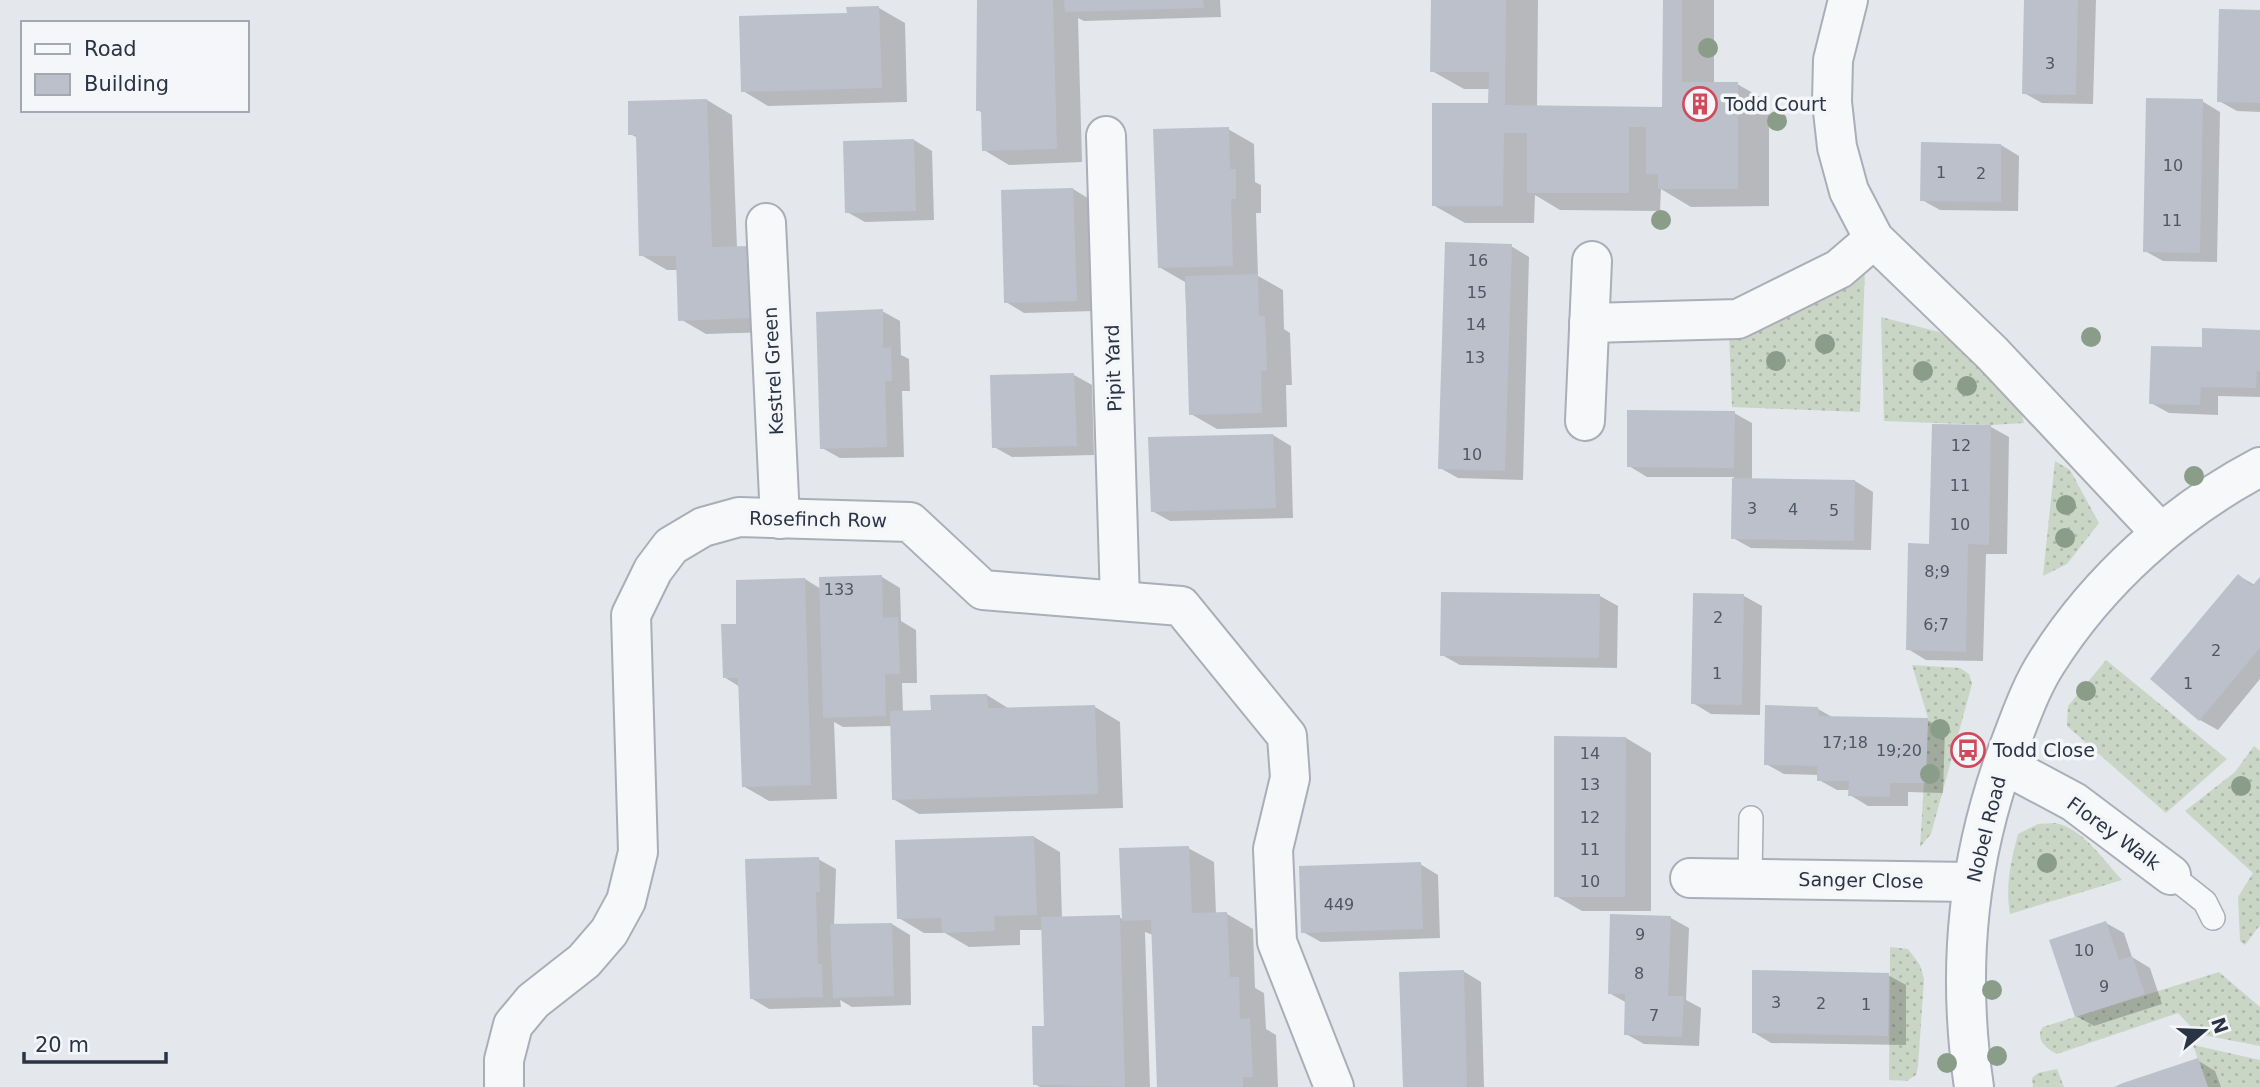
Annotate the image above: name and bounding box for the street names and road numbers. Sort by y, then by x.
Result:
street label: Kestrel Green [759,306,787,436]
street label: Pipit Yard [1100,324,1126,412]
street label: Rosefinch Row [749,507,887,531]
street label: Nobel Road [1962,774,2010,884]
street label: Florey Walk [2063,792,2165,874]
street label: Sanger Close [1798,868,1924,892]

